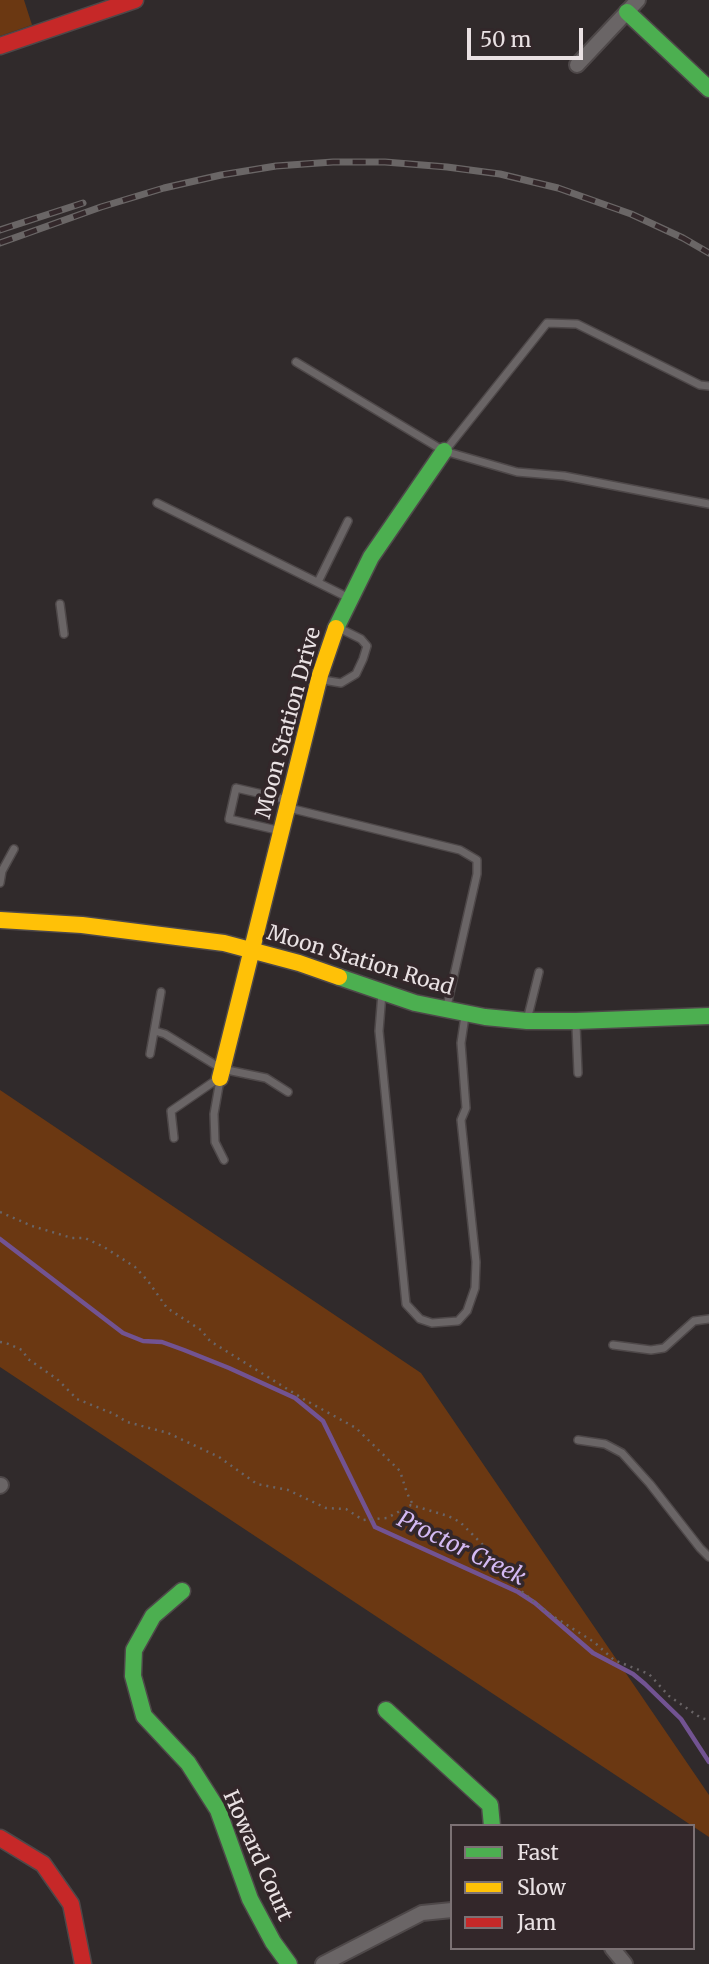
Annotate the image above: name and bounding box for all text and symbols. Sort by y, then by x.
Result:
scale bar [471,14,586,58]
text: 50 m [480,26,531,53]
street label: Moon Station Drive [251,625,327,821]
street label: Moon Station Road [264,921,456,1001]
water label: Proctor Creek [392,1506,530,1592]
street label: Howard Court [217,1787,297,1925]
legend [450,1824,695,1950]
text: Fast [517,1839,559,1866]
text: Slow [517,1874,566,1901]
text: Jam [517,1909,556,1936]

